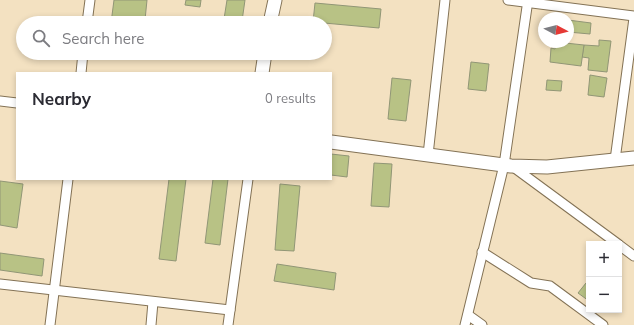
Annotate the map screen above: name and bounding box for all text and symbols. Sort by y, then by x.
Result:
north arrow [538,12,574,48]
search box [16,16,332,60]
icon: search [30,27,52,49]
text: Search here [62,29,144,48]
text: Nearby [32,88,91,109]
text: 0 results [265,90,316,106]
map controls [586,241,622,313]
button: + [586,241,622,277]
button: − [586,277,622,313]

